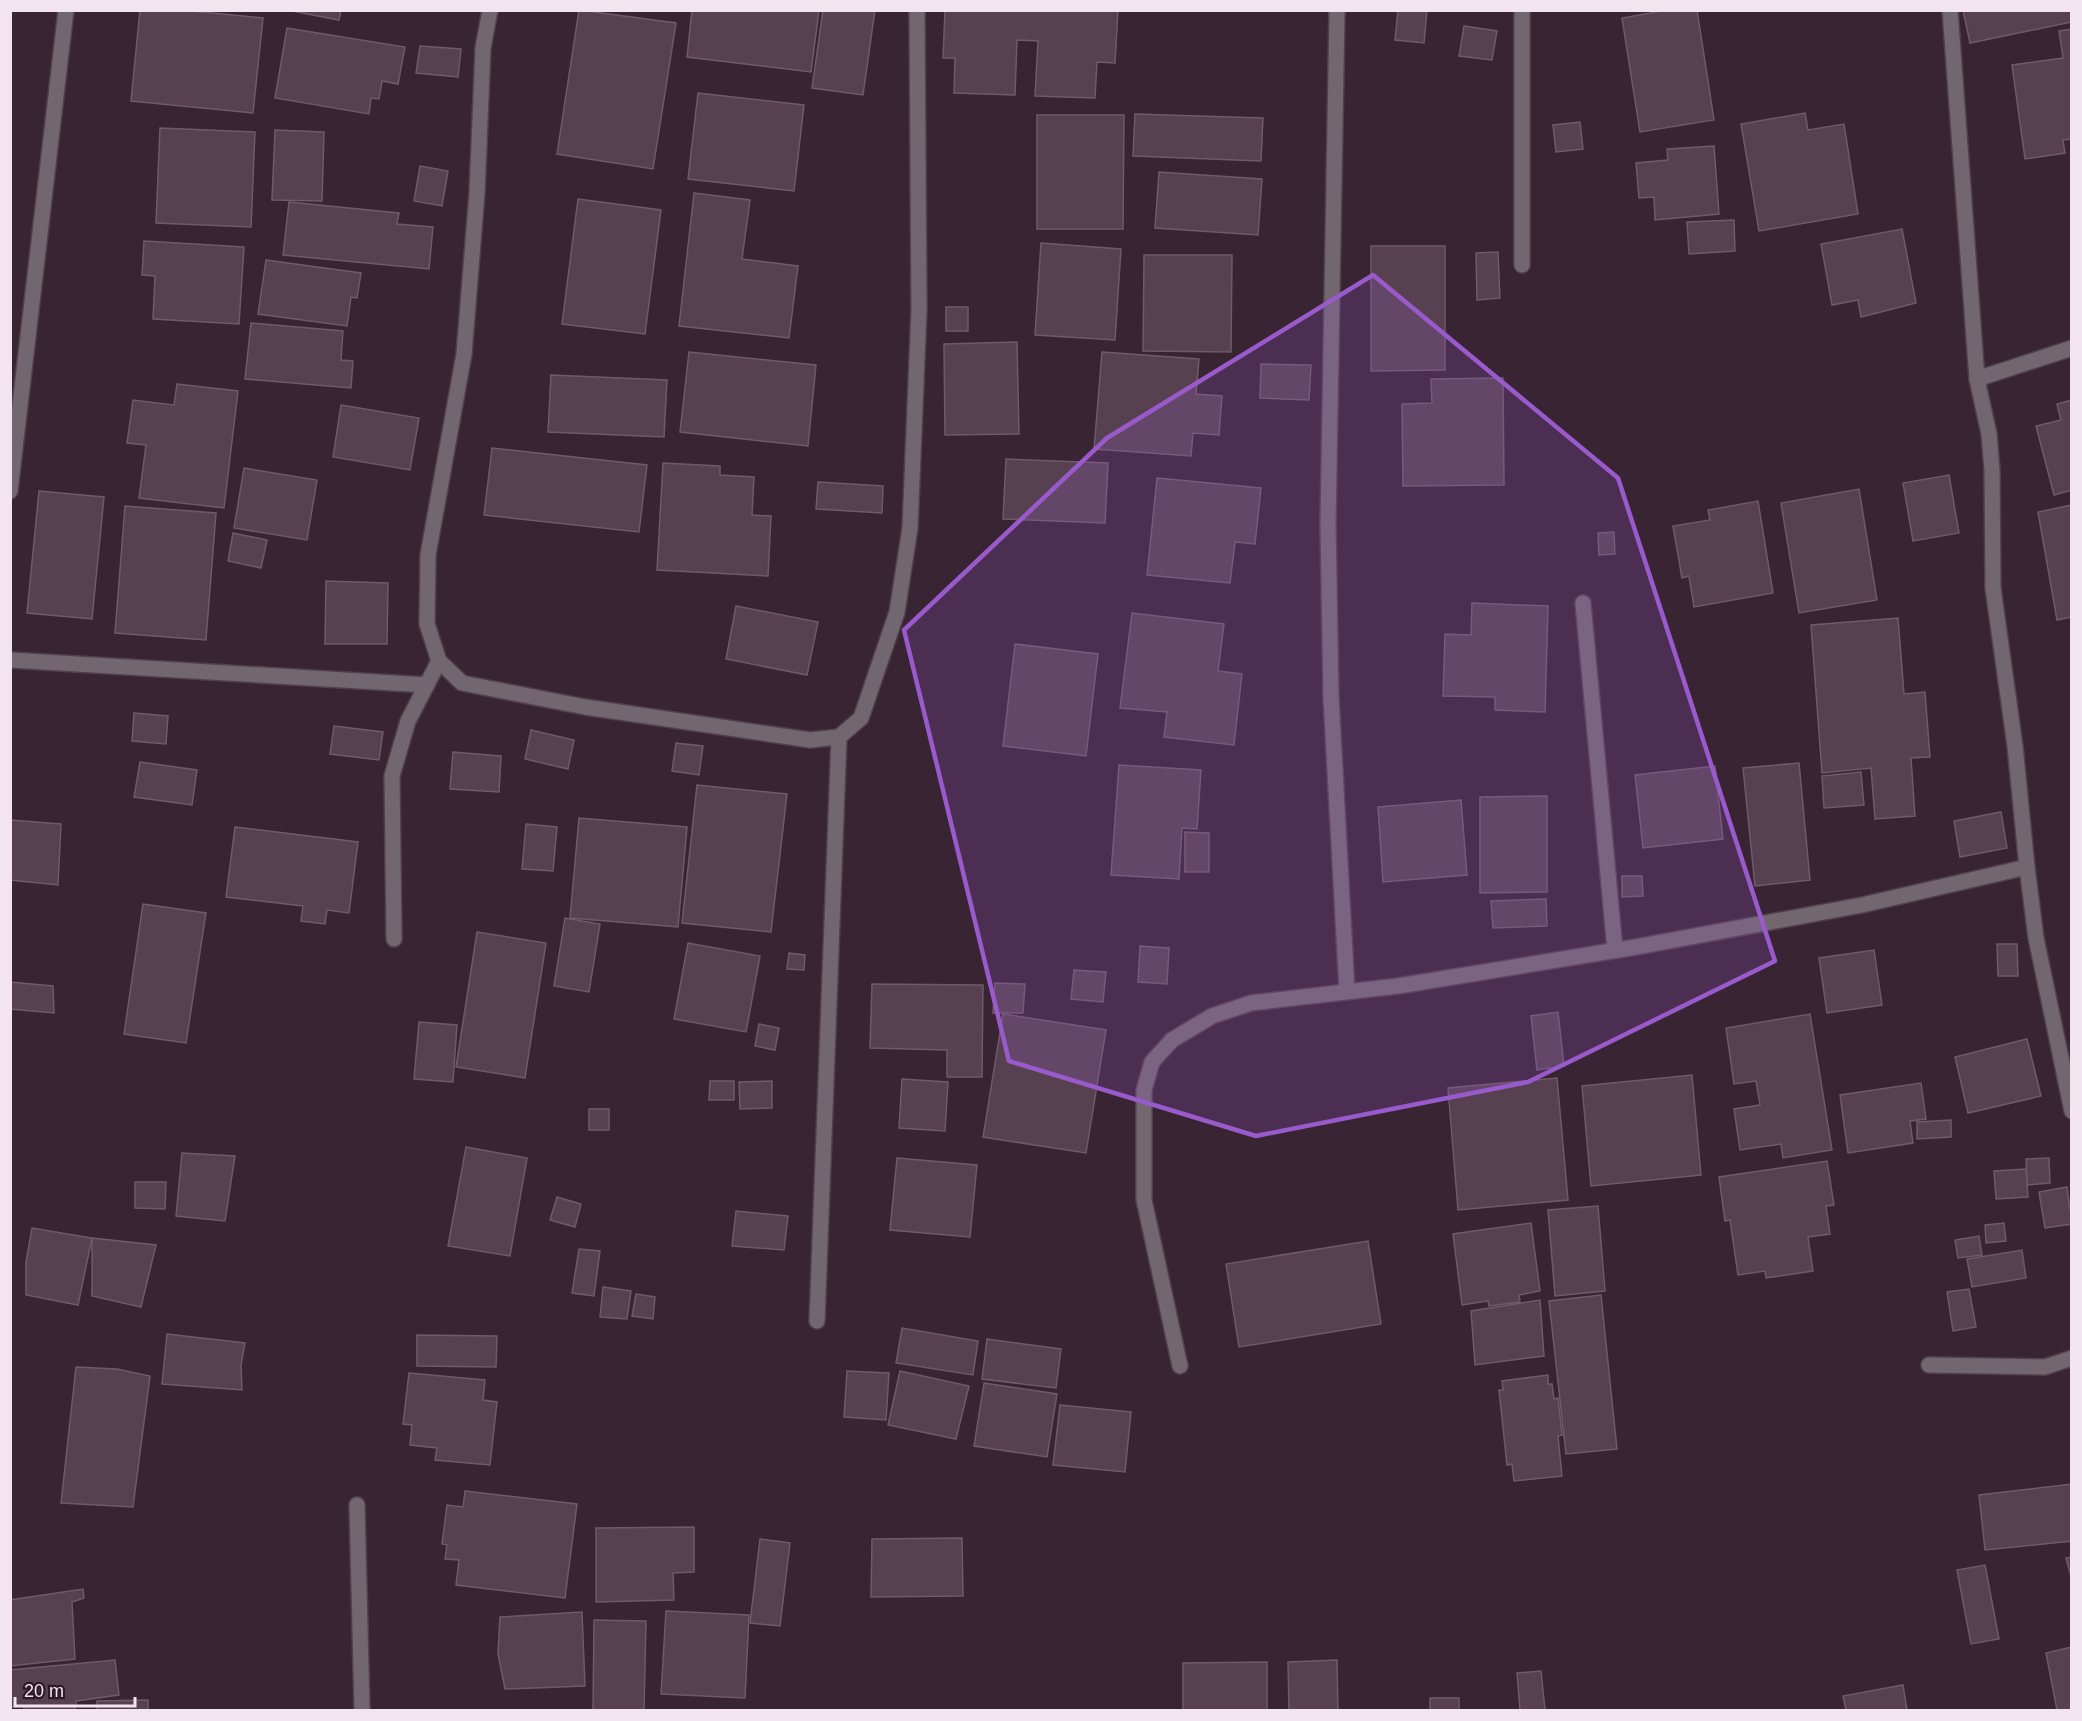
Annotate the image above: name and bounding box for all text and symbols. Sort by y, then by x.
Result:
scale bar [15,1670,135,1708]
text: 20 m [24,1681,64,1701]

